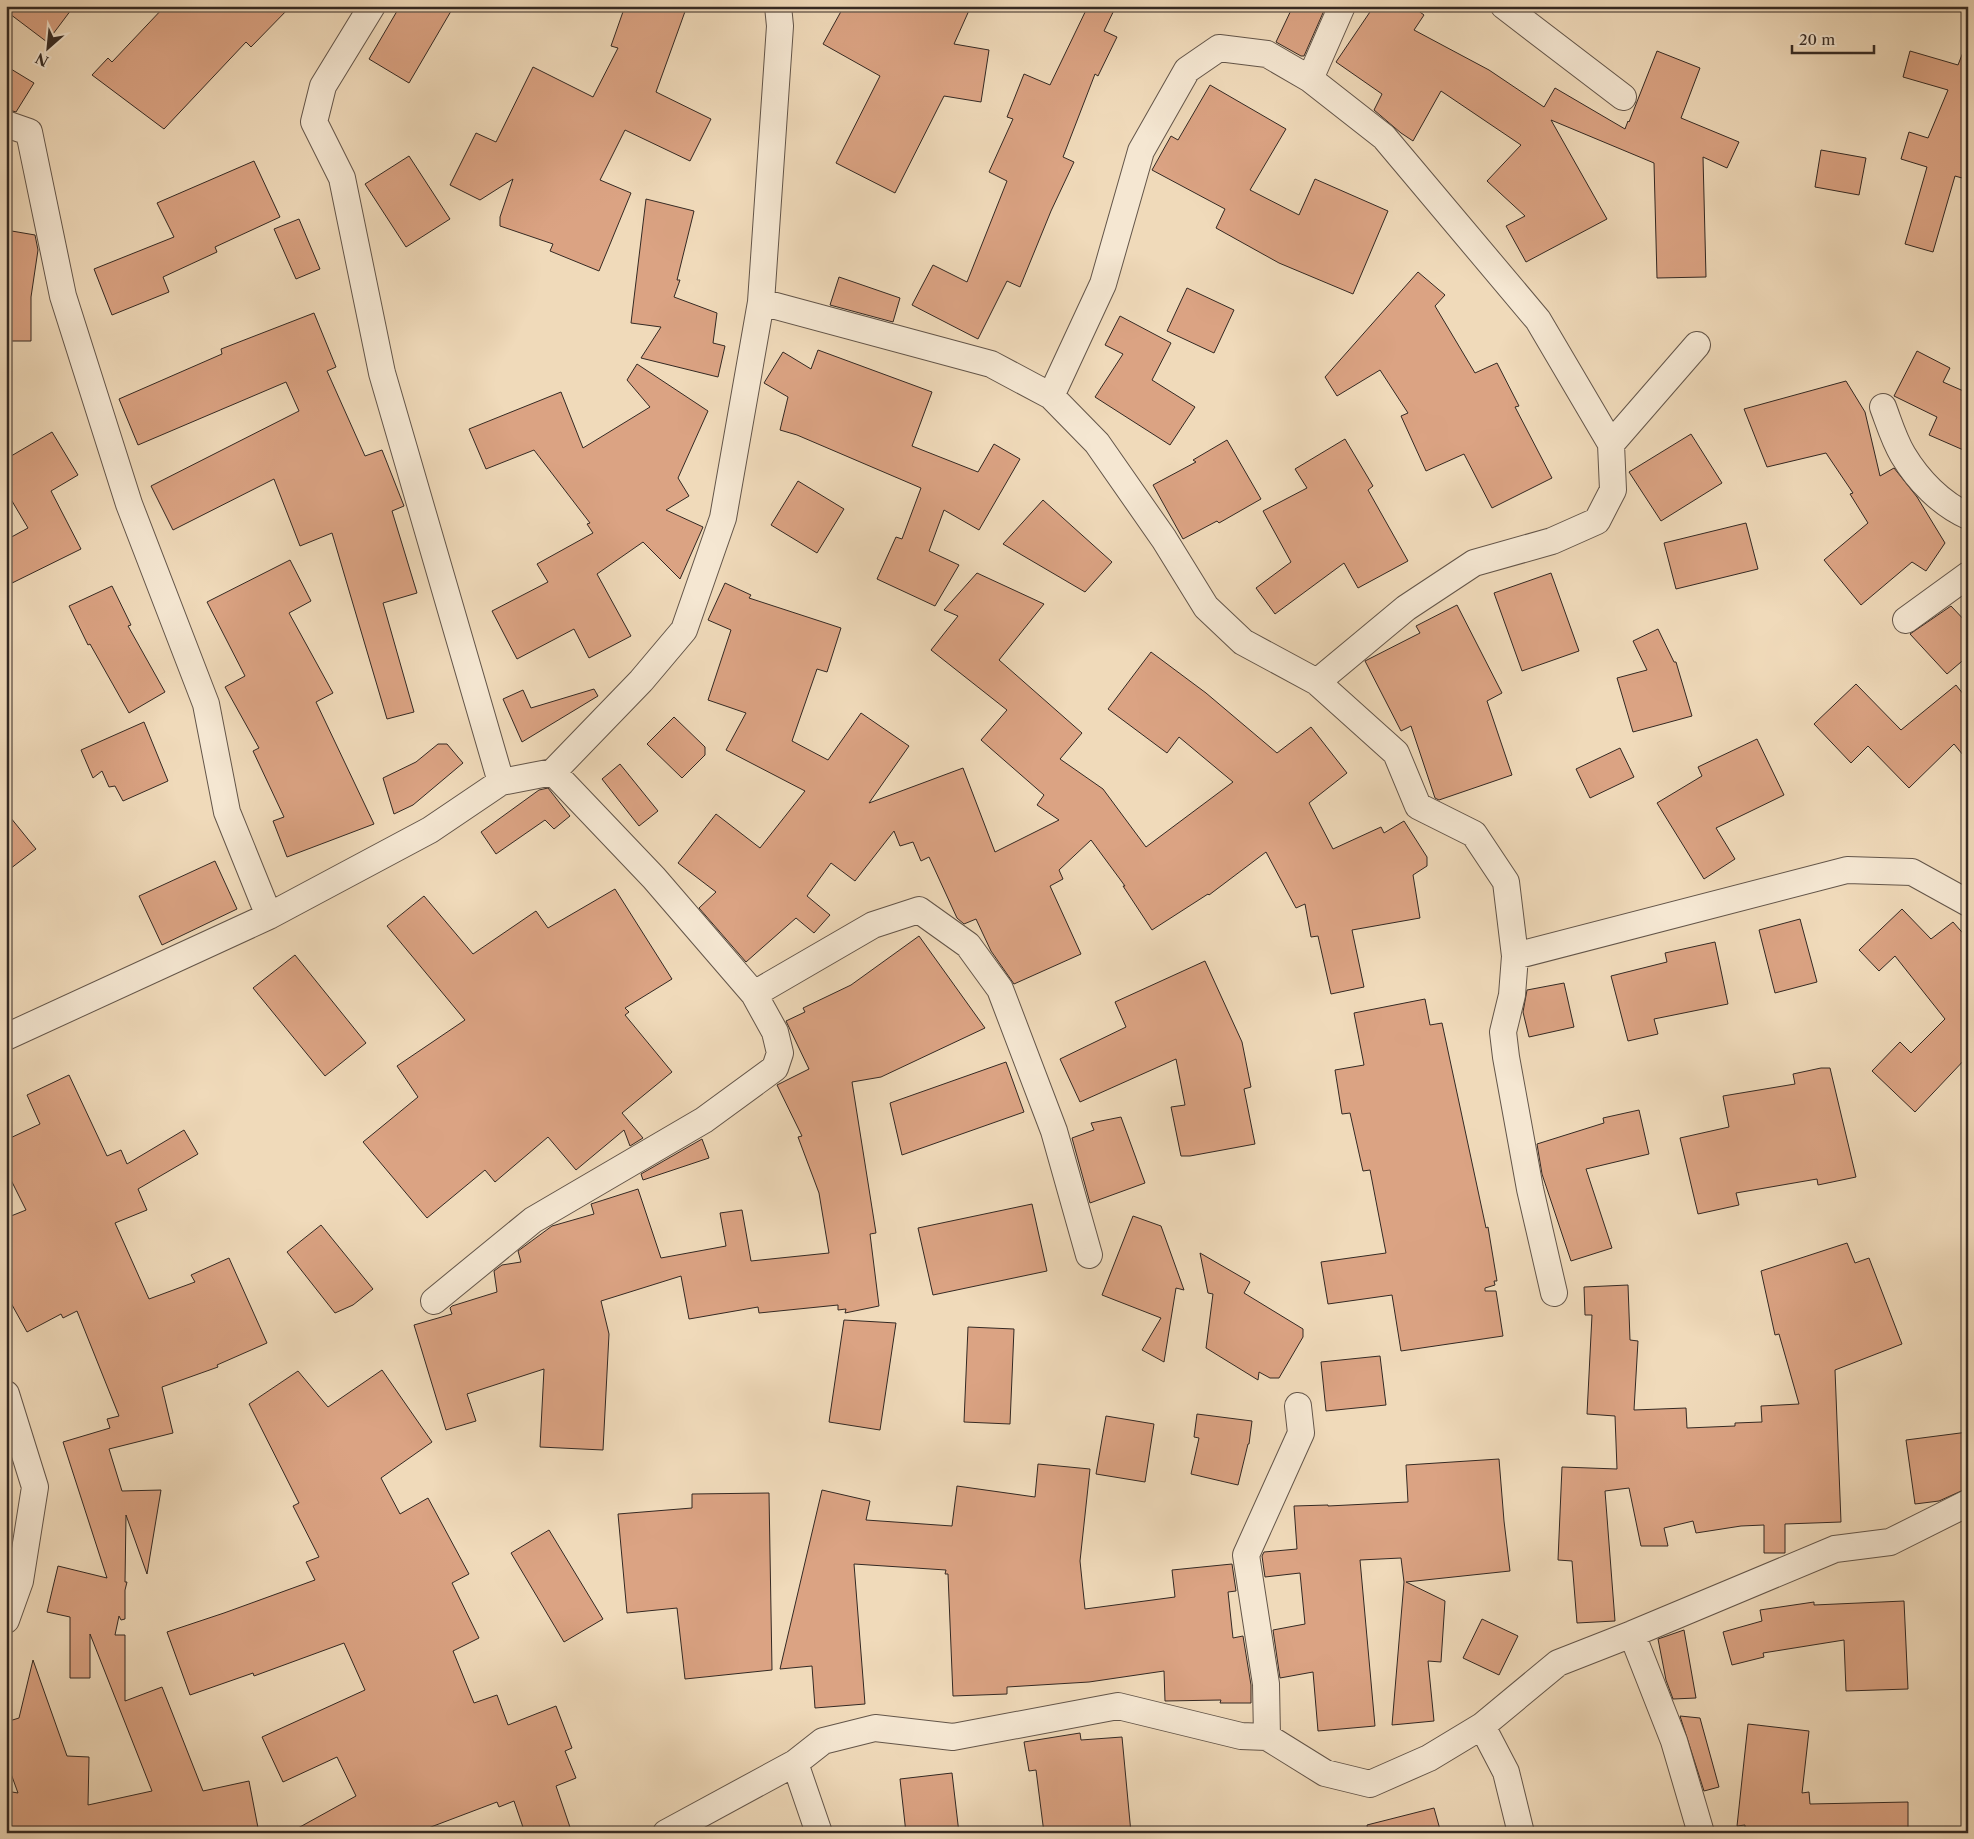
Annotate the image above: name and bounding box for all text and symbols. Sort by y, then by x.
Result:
north arrow [22,22,72,72]
scale bar [1792,22,1874,54]
text: 20 m [1799,30,1835,49]
text: N [33,49,52,70]

